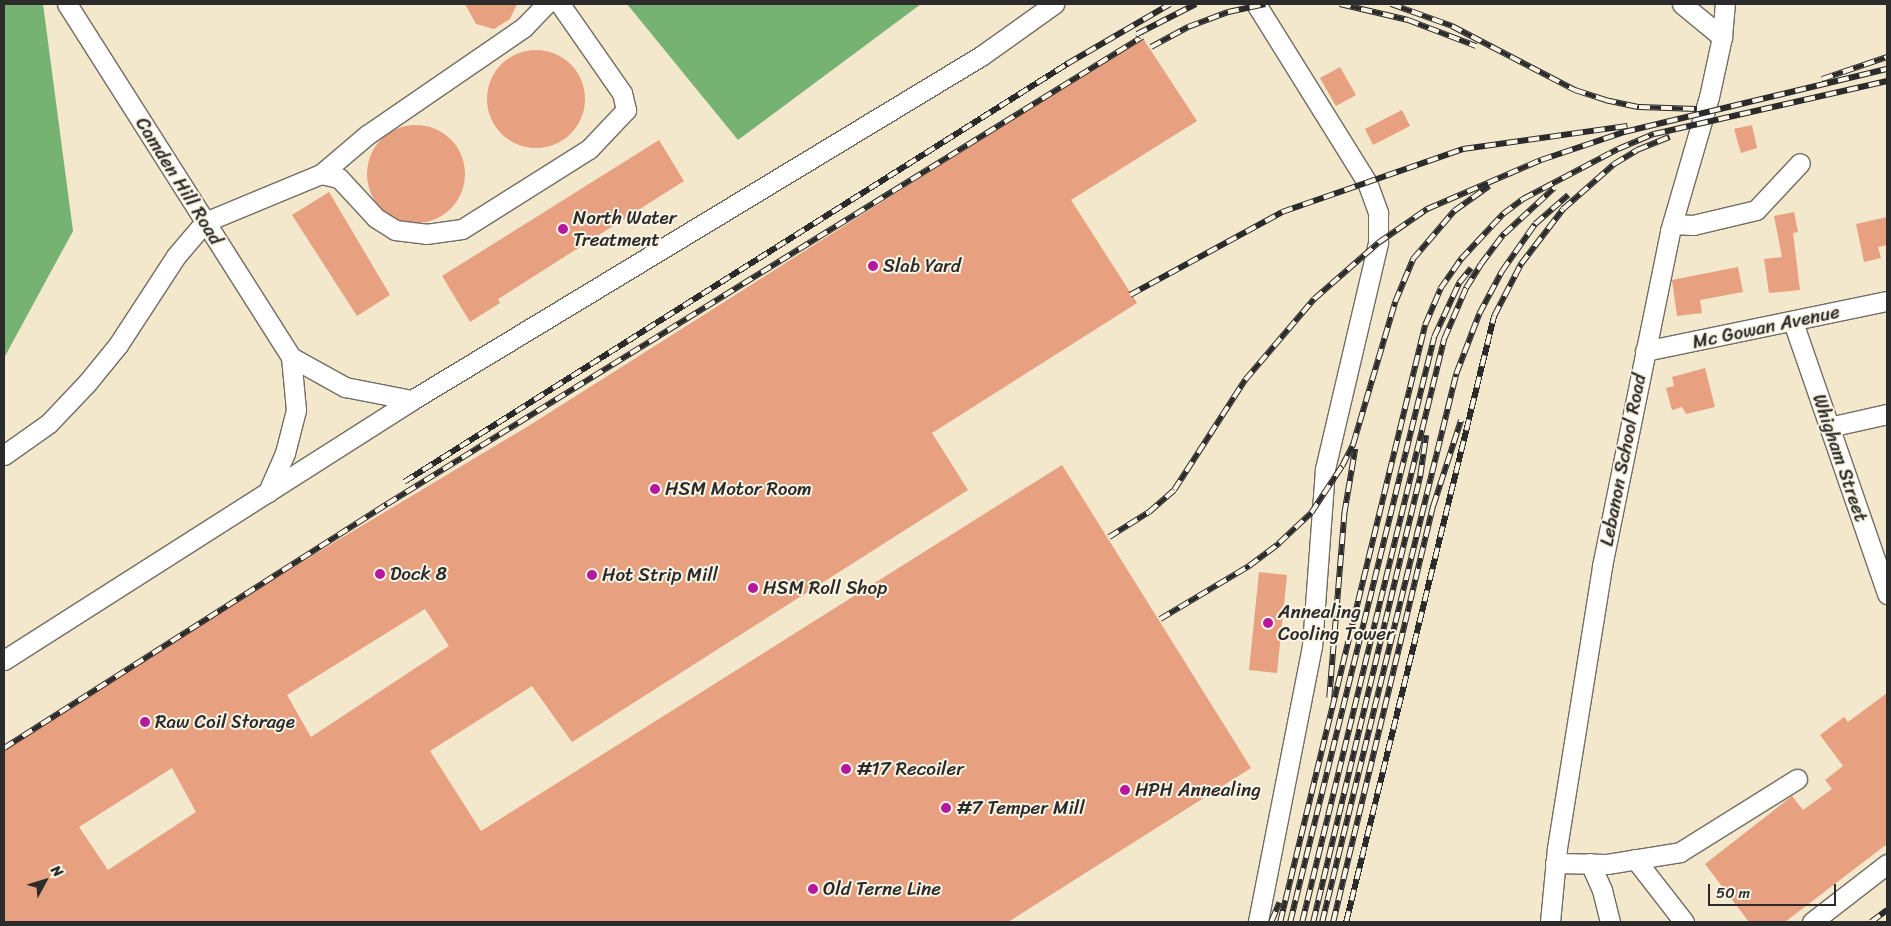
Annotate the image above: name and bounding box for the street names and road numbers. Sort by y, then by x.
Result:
street label: Camden Hill Road [131,113,227,249]
street label: Mc Gowan Avenue [1690,300,1842,354]
street label: Lebanon School Road [1595,372,1651,548]
street label: Whigham Street [1807,391,1873,525]

